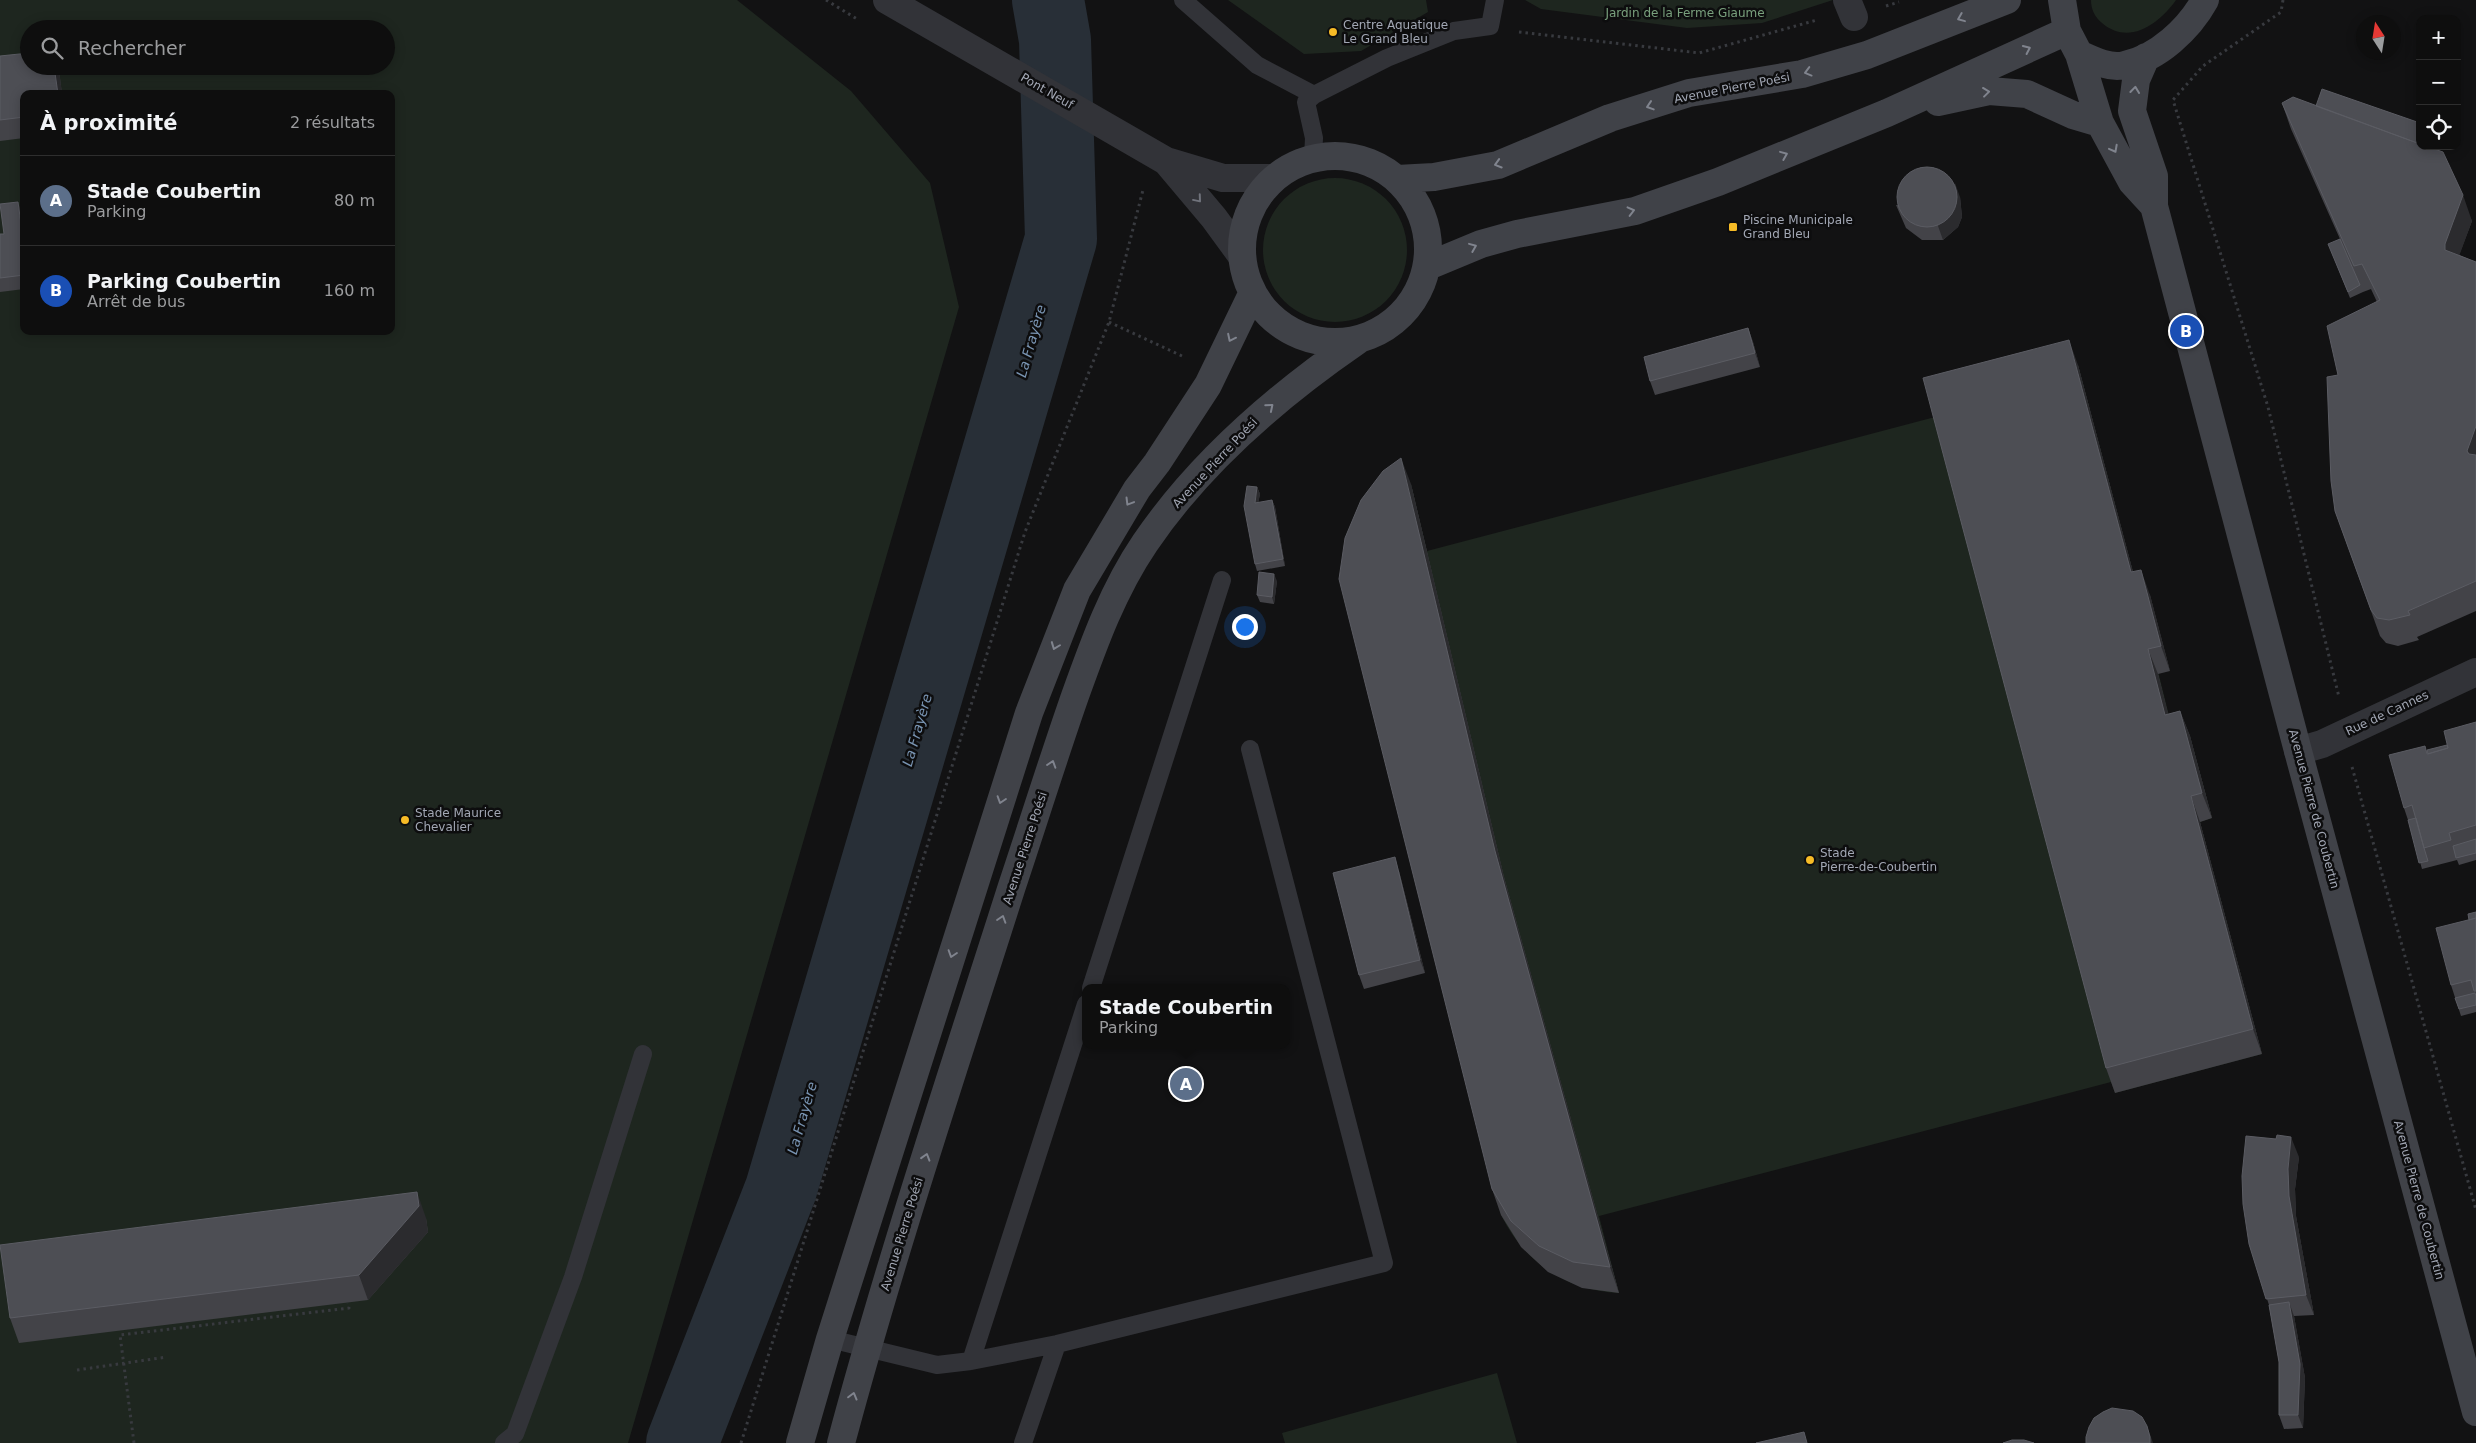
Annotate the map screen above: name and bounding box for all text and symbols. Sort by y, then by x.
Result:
park label: Jardin de la Ferme Giaume [1604,6,1765,20]
one-way arrow [1957,12,1966,22]
north arrow [2356,15,2401,60]
map controls [2416,15,2461,150]
button: + [2416,15,2461,60]
place label: Centre Aquatique Le Grand Bleu [1343,18,1448,46]
search box [20,20,395,75]
marker: Centre Aquatique Le Grand Bleu [1327,26,1339,38]
icon: search [38,34,66,62]
text: Rechercher [78,37,186,59]
one-way arrow [2022,44,2031,55]
button: − [2416,60,2461,105]
one-way arrow [1804,66,1813,77]
street label: Pont Neuf [1018,70,1076,112]
street label: Avenue Pierre Poési [1673,70,1791,106]
one-way arrow [2129,86,2140,94]
one-way arrow [1983,87,1991,98]
one-way arrow [1646,100,1654,110]
button: locate [2416,105,2461,150]
text: À proximité [40,111,177,135]
text: 2 résultats [290,113,375,132]
one-way arrow [2108,144,2118,153]
one-way arrow [1779,151,1788,162]
one-way arrow [1494,158,1503,168]
text: Stade Coubertin [87,180,261,202]
text: A [50,191,62,210]
text: 80 m [334,191,375,210]
one-way arrow [1192,193,1201,202]
text: Parking [87,202,146,221]
one-way arrow [1627,206,1636,217]
place label: Piscine Municipale Grand Bleu [1743,213,1853,241]
marker: Piscine Municipale Grand Bleu [1727,221,1739,233]
one-way arrow [1468,243,1477,254]
text: Parking Coubertin [87,270,281,292]
text: B [50,281,62,300]
text: 160 m [324,281,375,300]
text: Arrêt de bus [87,292,185,311]
water label: La Frayère [1013,303,1049,379]
pin: B [2170,312,2202,350]
one-way arrow [1227,333,1237,342]
one-way arrow [1264,404,1273,413]
street label: Avenue Pierre Poési [1170,415,1260,511]
one-way arrow [1125,497,1135,506]
your location [1232,614,1258,640]
one-way arrow [1051,641,1061,650]
street label: Rue de Cannes [2343,688,2431,738]
water label: La Frayère [899,692,935,768]
street label: Avenue Pierre de Coubertin [2286,728,2342,890]
one-way arrow [1046,760,1056,768]
street label: Avenue Pierre Poési [1000,790,1050,906]
one-way arrow [997,795,1007,803]
place label: Stade Maurice Chevalier [415,806,501,834]
marker: Stade Maurice Chevalier [399,814,411,826]
place label: Stade Pierre-de-Coubertin [1820,846,1937,874]
marker: Stade Pierre-de-Coubertin [1804,854,1816,866]
one-way arrow [996,915,1006,923]
one-way arrow [947,950,957,958]
popup [1082,984,1290,1049]
text: Stade Coubertin [1099,996,1273,1018]
text: Parking [1099,1018,1158,1037]
pin: A [1170,1065,1202,1103]
water label: La Frayère [784,1080,820,1156]
street label: Avenue Pierre de Coubertin [2391,1119,2447,1281]
one-way arrow [920,1153,930,1161]
street label: Avenue Pierre Poési [878,1176,926,1292]
one-way arrow [848,1392,858,1400]

